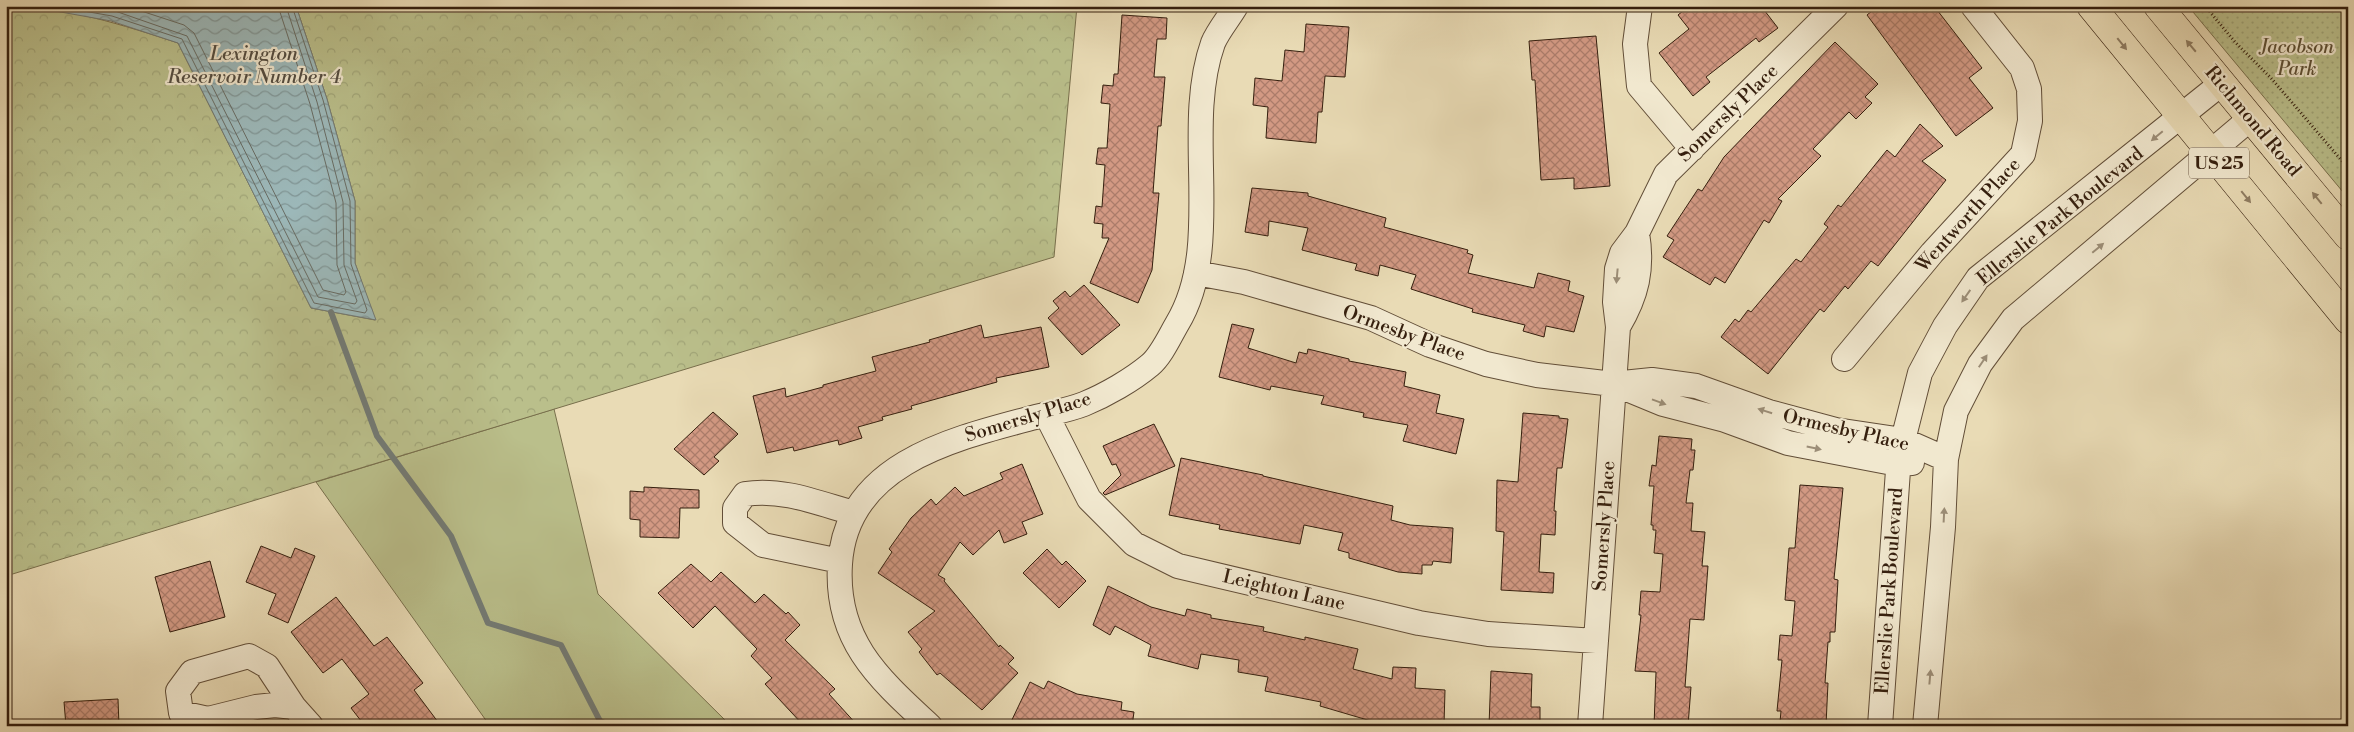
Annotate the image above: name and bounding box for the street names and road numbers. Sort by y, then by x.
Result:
street label: Somersly Place [1673,59,1783,167]
street label: Richmond Road [2200,61,2307,182]
street label: Ellerslie Park Boulevard [1972,141,2148,291]
road number: US 25 [2189,148,2249,178]
street label: Wentworth Place [1910,153,2026,278]
street label: Ormesby Place [1339,300,1469,366]
street label: Somersly Place [962,386,1094,448]
street label: Ormesby Place [1780,404,1912,456]
street label: Somersly Place [1587,460,1621,592]
street label: Ellerslie Park Boulevard [1870,487,1908,695]
street label: Leighton Lane [1220,564,1348,616]

